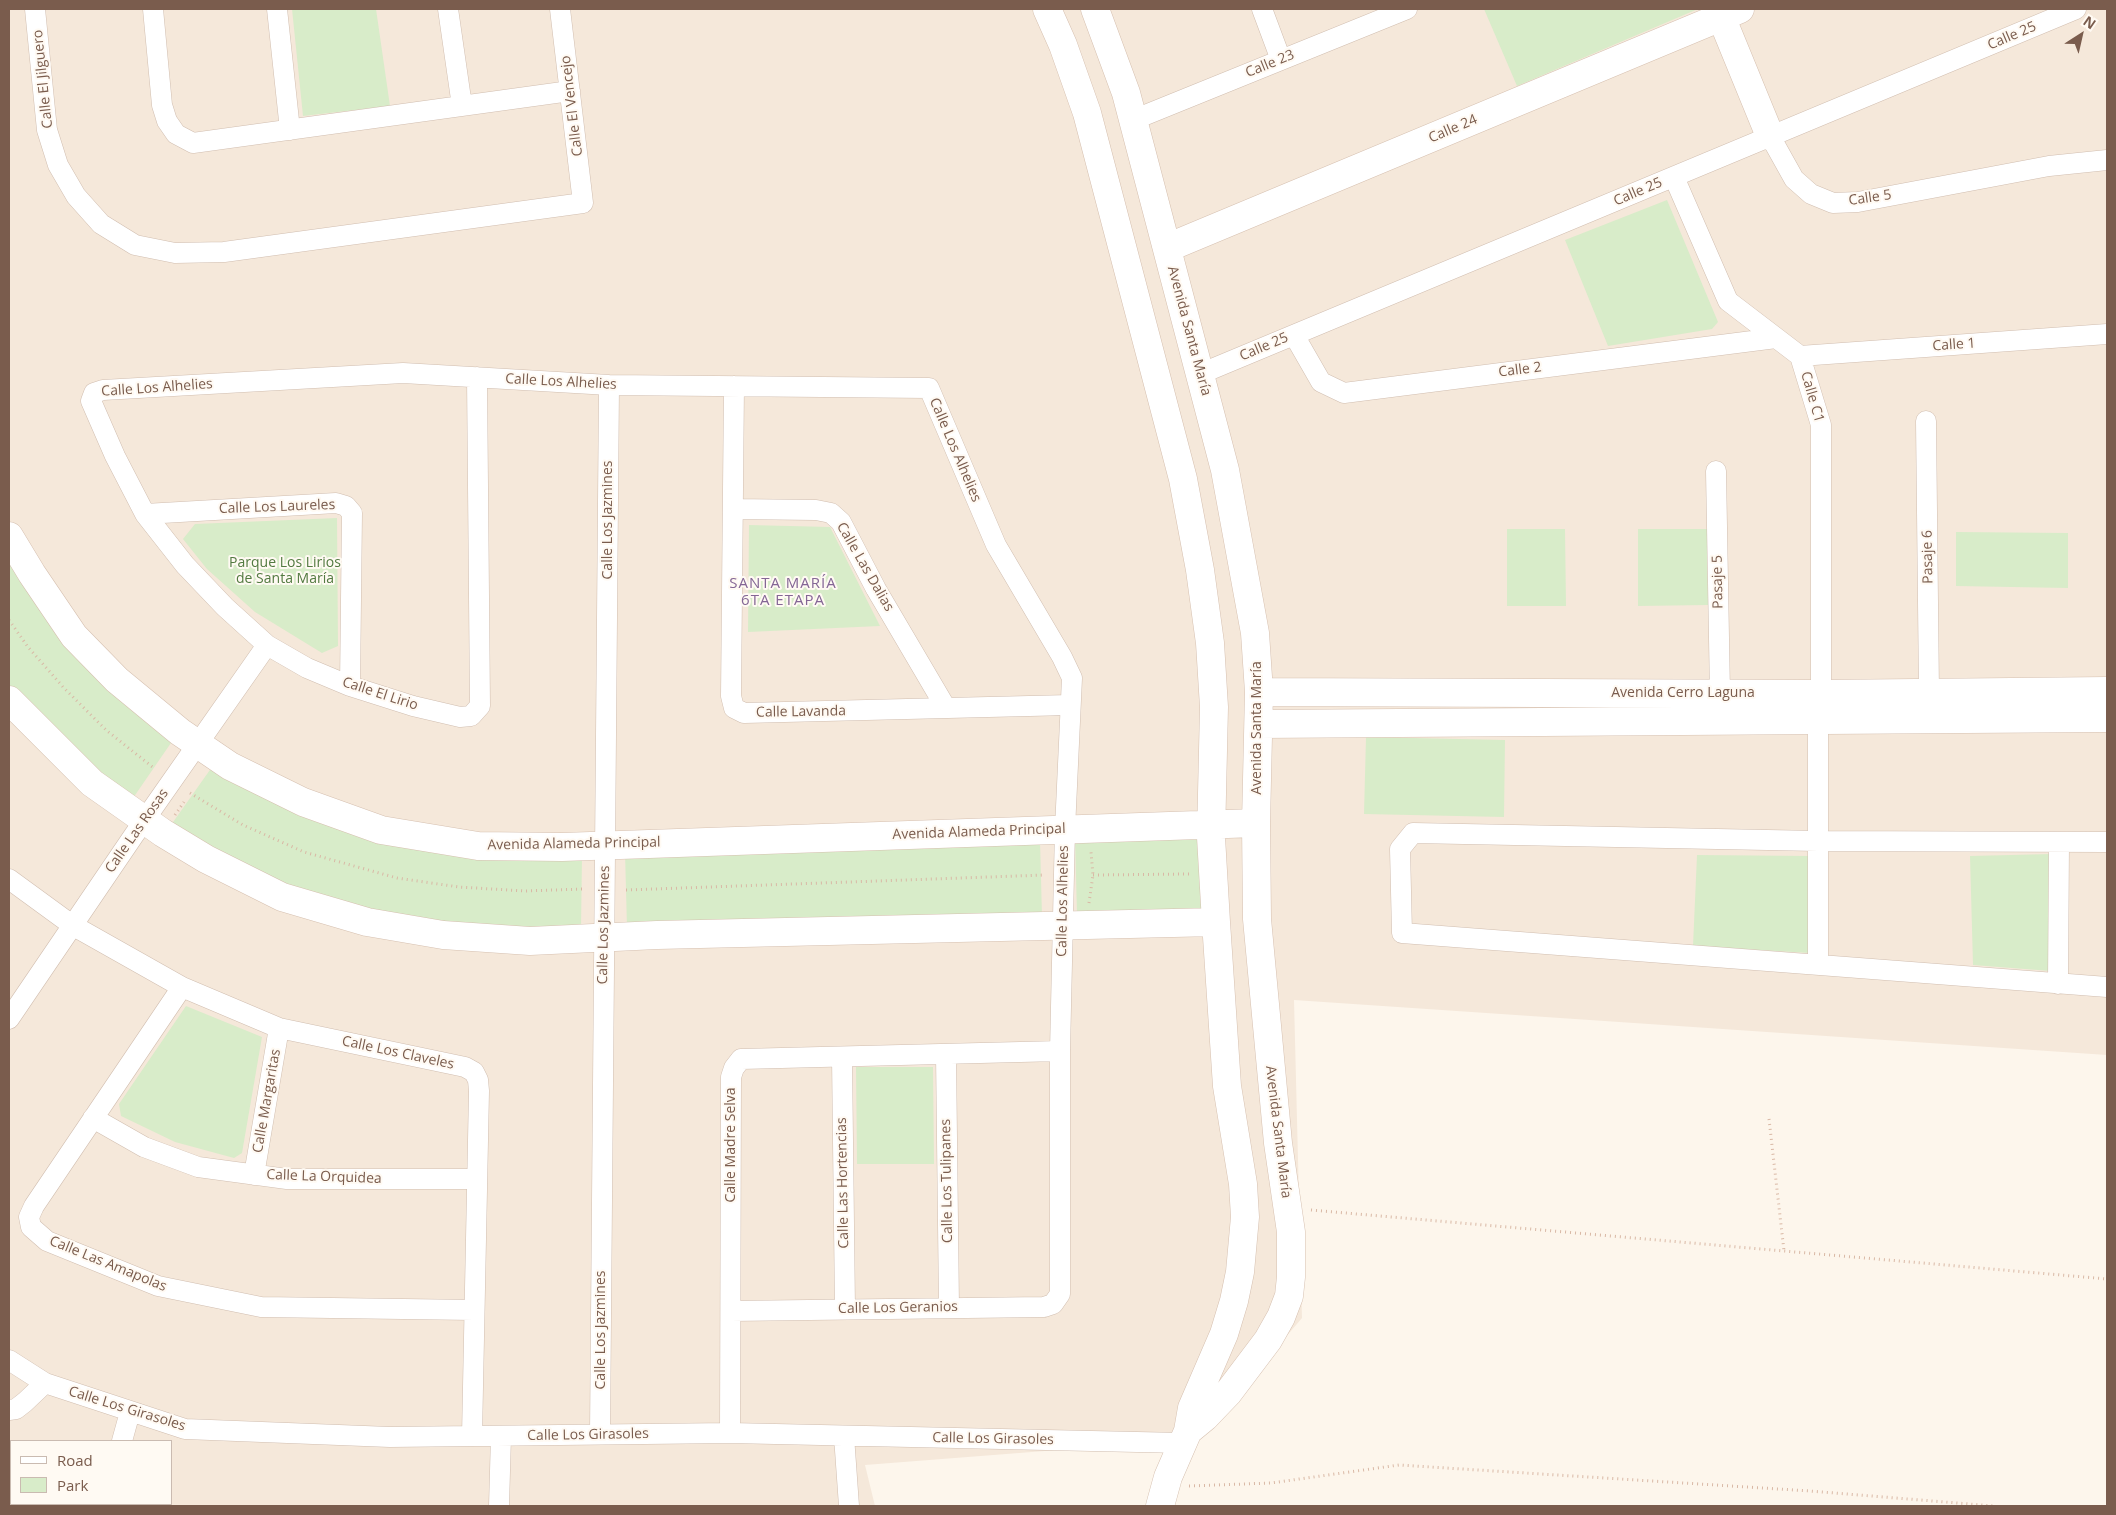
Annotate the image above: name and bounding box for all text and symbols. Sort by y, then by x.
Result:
north arrow [2056,10,2106,60]
text: N [2080,11,2100,33]
street label: Calle 25 [1985,18,2039,54]
street label: Calle El Jilguero [29,29,57,129]
street label: Calle 23 [1243,47,1297,81]
street label: Calle El Vencejo [557,55,587,157]
street label: Calle 24 [1426,111,1480,147]
street label: Calle 25 [1611,174,1665,210]
street label: Calle 5 [1847,187,1893,209]
street label: Avenida Santa María [1164,264,1214,398]
street label: Calle 25 [1237,329,1291,365]
street label: Calle 1 [1932,335,1976,355]
street label: Calle 2 [1498,359,1542,381]
street label: Calle C1 [1797,370,1827,424]
street label: Calle Los Alhelies [505,371,617,393]
street label: Calle Los Alhelies [101,376,213,400]
street label: Calle Los Alhelies [925,395,985,505]
street label: Calle Los Jazmines [600,461,616,579]
street label: Calle Los Laureles [218,497,336,517]
street label: Calle Las Dalias [833,519,897,615]
street label: Pasaje 6 [1919,530,1937,584]
park label: Parque Los Lirios de Santa María [229,555,341,588]
street label: Pasaje 5 [1709,555,1727,609]
district label: SANTA MARÍA 6TA ETAPA [728,575,838,610]
street label: Avenida Santa María [1249,661,1265,795]
street label: Calle El Lirio [340,674,420,714]
street label: Avenida Cerro Laguna [1611,685,1755,701]
street label: Calle Lavanda [756,703,846,721]
street label: Calle Las Rosas [102,786,172,876]
street label: Avenida Alameda Principal [892,821,1066,843]
street label: Avenida Alameda Principal [487,834,661,854]
street label: Calle Los Alhelies [1054,845,1072,957]
street label: Calle Los Jazmines [595,865,613,985]
street label: Calle Los Claveles [340,1033,456,1073]
street label: Calle Margaritas [250,1048,284,1154]
street label: Avenida Santa María [1262,1065,1294,1199]
street label: Calle Madre Selva [723,1087,739,1203]
street label: Calle Las Hortencias [833,1117,853,1249]
street label: Calle Los Tulipanes [938,1119,956,1243]
street label: Calle La Orquidea [266,1167,382,1187]
street label: Calle Las Amapolas [47,1233,169,1295]
street label: Calle Los Jazmines [593,1271,609,1389]
street label: Calle Los Geranios [838,1299,958,1317]
street label: Calle Los Girasoles [66,1383,188,1435]
street label: Calle Los Girasoles [527,1426,649,1444]
street label: Calle Los Girasoles [932,1430,1054,1448]
legend [10,1440,172,1505]
text: Road [57,1450,93,1470]
text: Park [57,1475,88,1495]

